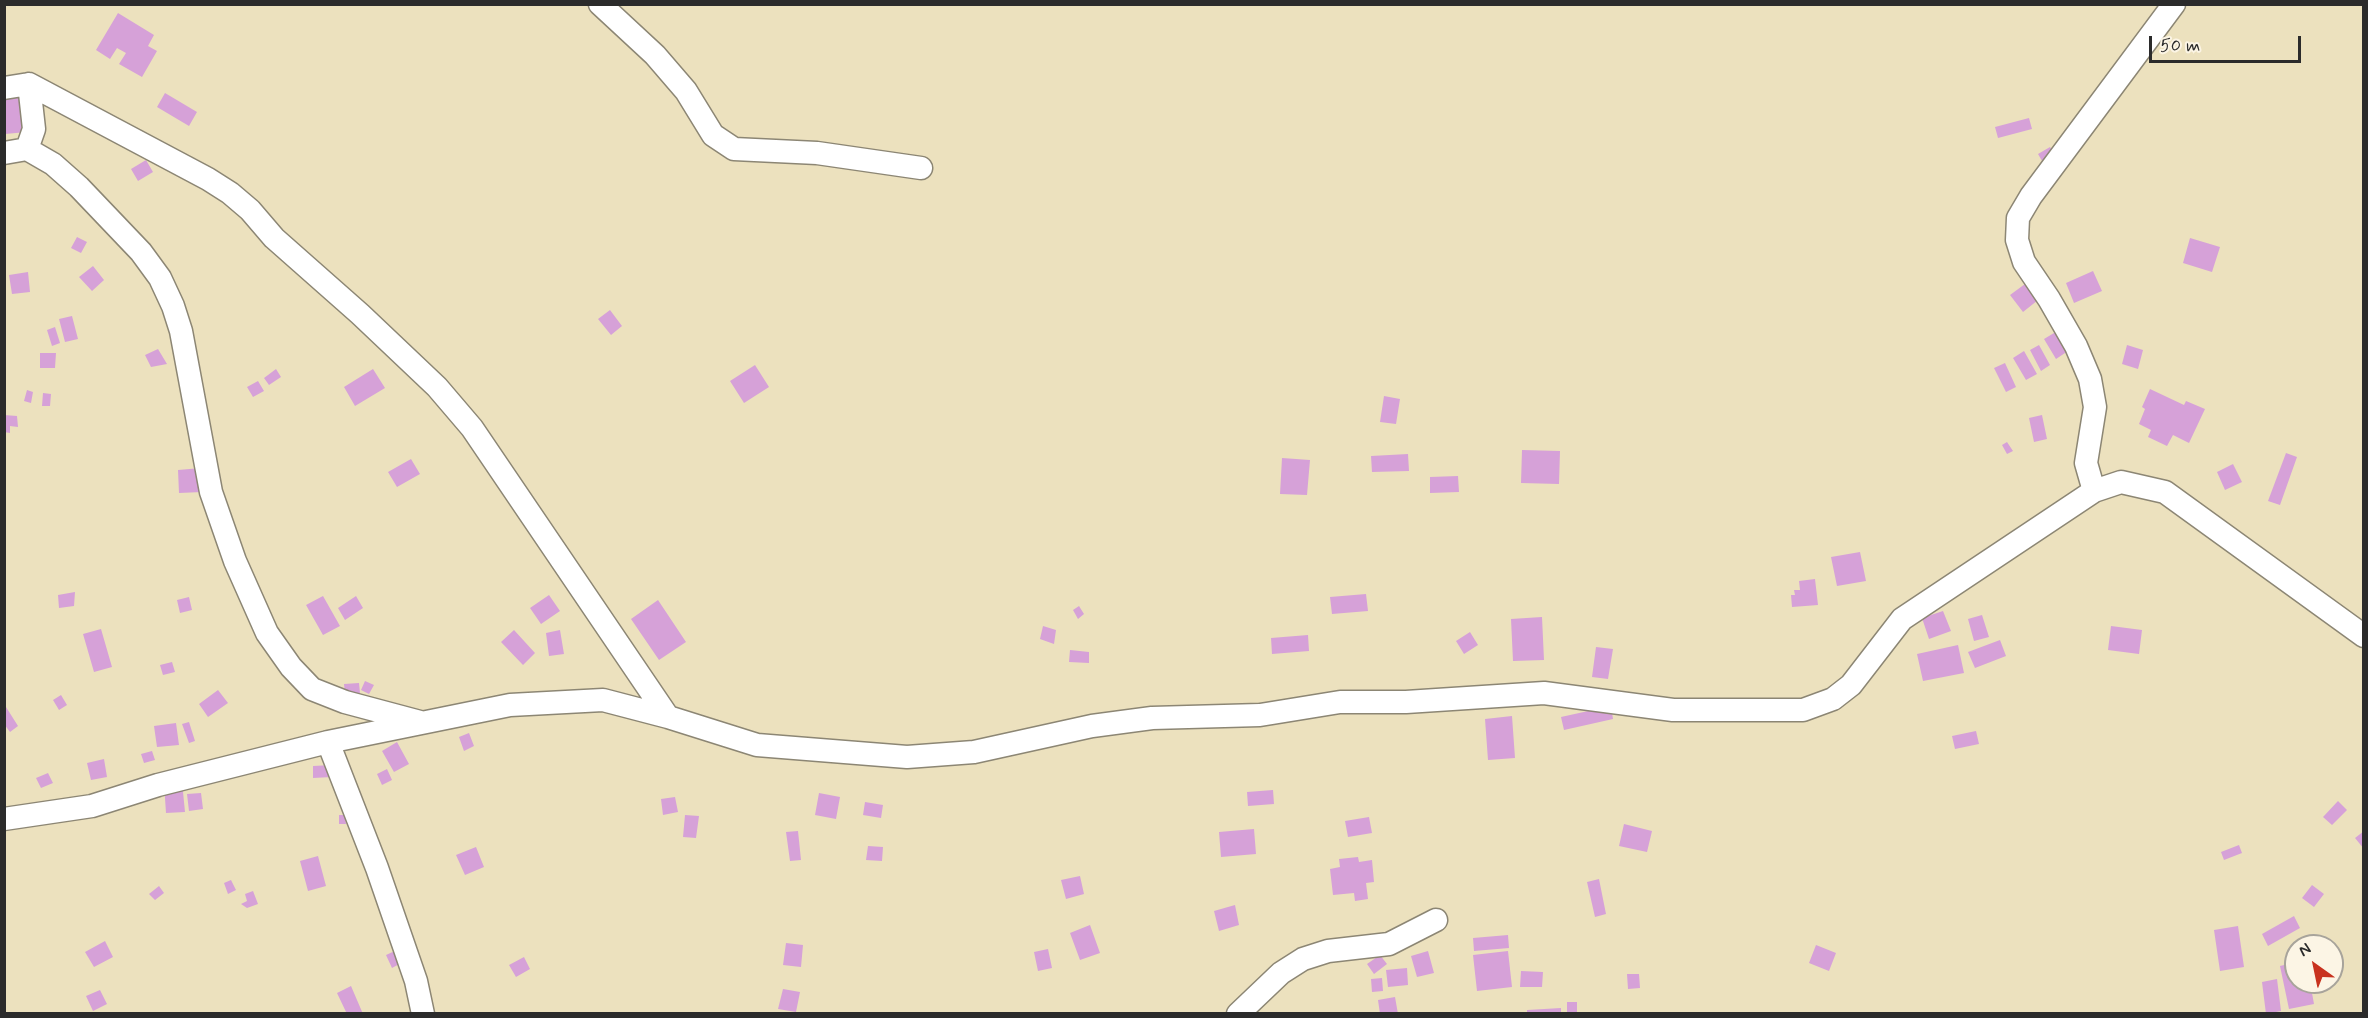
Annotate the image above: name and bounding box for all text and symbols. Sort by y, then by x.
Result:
scale bar [2152,24,2304,62]
text: 50 m [2160,34,2200,58]
north arrow [2284,934,2344,994]
text: N [2295,938,2315,962]

